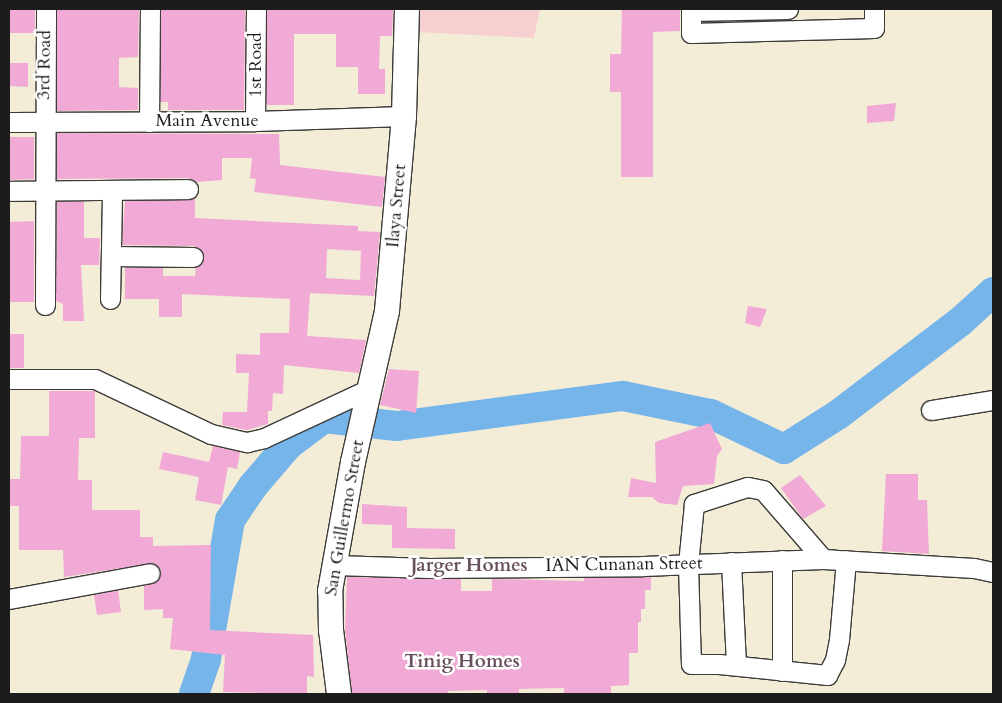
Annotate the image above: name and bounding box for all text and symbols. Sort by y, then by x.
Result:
street label: 3rd Road [34,30,56,100]
street label: 1st Road [245,32,267,98]
street label: Main Avenue [155,110,259,132]
street label: Ilaya Street [383,163,411,249]
street label: San Guillermo Street [321,438,369,598]
street label: IAN Cunanan Street [545,553,703,577]
district label: Jarger Homes [410,555,528,577]
district label: Tinig Homes [404,651,520,673]

